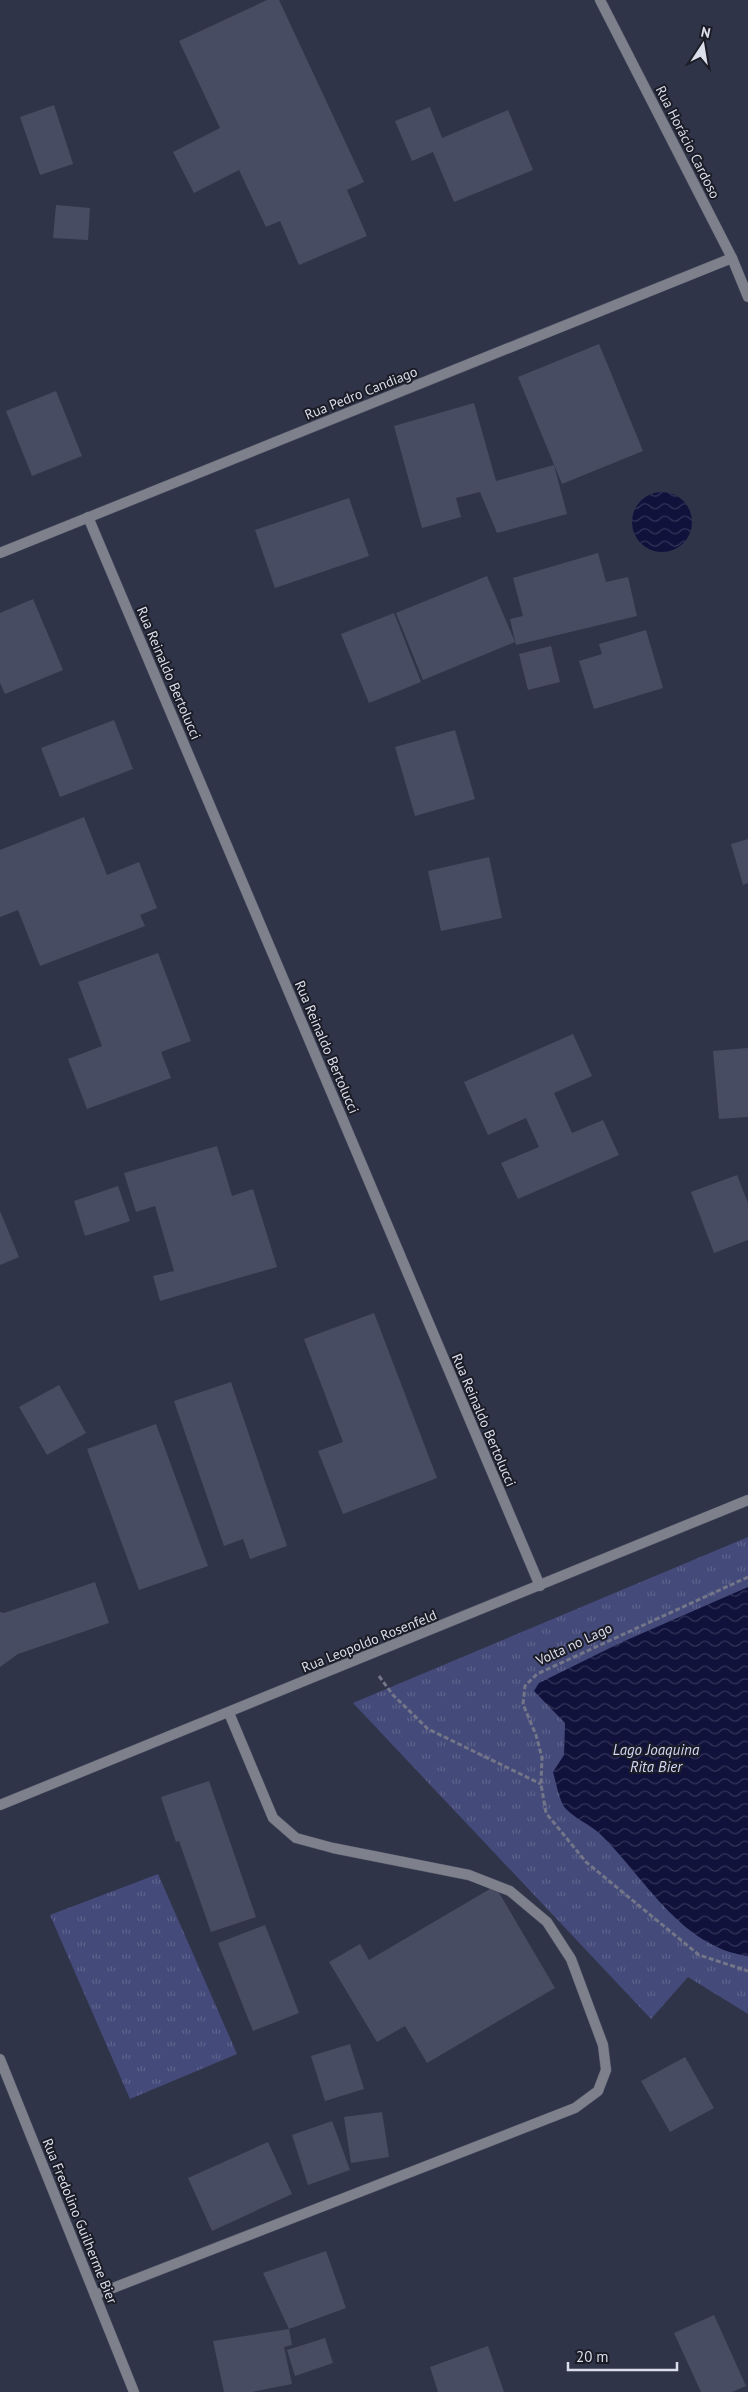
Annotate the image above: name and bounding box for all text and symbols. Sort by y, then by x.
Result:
north arrow [678,20,728,70]
text: N [699,23,712,42]
street label: Rua Horácio Cardoso [652,83,724,201]
street label: Rua Pedro Candiago [302,362,420,424]
street label: Rua Reinaldo Bertolucci [133,604,205,742]
street label: Rua Reinaldo Bertolucci [291,978,363,1116]
street label: Rua Reinaldo Bertolucci [448,1351,520,1489]
street label: Rua Leopoldo Rosenfeld [299,1606,439,1676]
street label: Volta no Lago [532,1619,615,1670]
water label: Lago Joaquina Rita Bier [613,1740,700,1776]
street label: Rua Fredolino Guilherme Bier [39,2136,122,2307]
scale bar [568,2340,677,2372]
text: 20 m [576,2347,609,2366]

